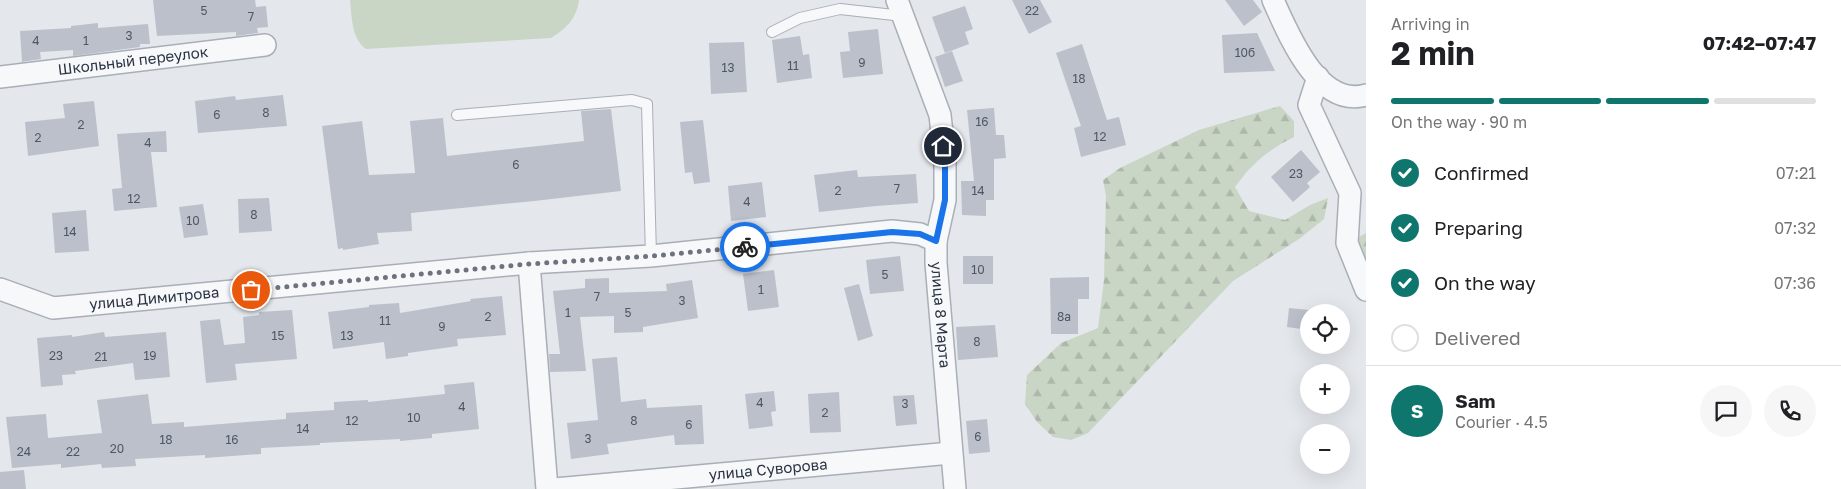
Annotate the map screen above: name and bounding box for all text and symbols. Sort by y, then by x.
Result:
house number: 5 [201,3,208,18]
house number: 22 [1025,3,1039,18]
house number: 7 [248,9,254,24]
text: Arriving in [1391,14,1470,34]
house number: 3 [125,28,133,43]
text: 07:42–07:47 [1703,31,1816,54]
house number: 4 [32,33,40,48]
house number: 1 [83,33,89,48]
text: 2 min [1391,34,1475,72]
street label: Школьный переулок [57,42,209,78]
house number: 10б [1235,45,1255,60]
house number: 9 [858,55,866,70]
house number: 11 [787,58,799,73]
house number: 13 [722,60,734,75]
house number: 18 [1072,71,1086,86]
house number: 8 [262,105,270,120]
house number: 6 [213,107,221,122]
text: On the way · 90 m [1391,112,1527,132]
house number: 16 [975,114,989,129]
house number: 2 [78,117,85,132]
pin [922,125,964,167]
house number: 12 [1094,129,1106,144]
house number: 2 [35,130,42,145]
icon: home [929,132,957,160]
house number: 4 [144,135,152,150]
house number: 6 [512,157,520,172]
icon: check [1391,159,1419,187]
text: Confirmed [1434,161,1529,184]
text: 07:21 [1776,163,1816,183]
house number: 23 [1289,166,1303,181]
house number: 7 [894,181,900,196]
house number: 2 [835,183,842,198]
house number: 14 [971,183,985,198]
house number: 12 [128,191,140,206]
house number: 4 [743,194,751,209]
house number: 8 [250,207,258,222]
house number: 10 [186,213,200,228]
icon: check [1391,214,1419,242]
text: Preparing [1434,216,1523,239]
text: 07:32 [1774,218,1816,238]
courier [720,222,770,272]
house number: 14 [63,224,77,239]
icon: bike [731,233,759,261]
street label: улица 8 Марта [928,261,955,369]
house number: 10 [971,262,985,277]
house number: 5 [882,267,889,282]
pin [230,269,272,311]
icon: check [1391,269,1419,297]
text: On the way [1434,271,1536,294]
text: 07:36 [1774,273,1816,293]
icon: bag [237,276,265,304]
street label: улица Димитрова [88,282,220,313]
house number: 1 [758,282,764,297]
house number: 7 [594,289,600,304]
house number: 3 [678,293,686,308]
map controls [1300,304,1350,474]
button: locate [1300,304,1350,354]
house number: 1 [565,305,571,320]
house number: 5 [625,305,632,320]
house number: 2 [485,309,492,324]
house number: 8а [1057,309,1071,324]
house number: 11 [379,313,391,328]
house number: 9 [438,319,446,334]
text: Delivered [1434,326,1521,349]
house number: 15 [272,328,284,343]
house number: 13 [341,328,353,343]
house number: 8 [973,334,981,349]
house number: 23 [49,348,63,363]
house number: 19 [143,348,157,363]
house number: 21 [95,349,108,364]
button: + [1300,364,1350,414]
button: chat [1700,385,1752,437]
button: phone [1764,385,1816,437]
text: Sam [1455,389,1495,412]
house number: 4 [756,395,764,410]
house number: 3 [901,396,909,411]
house number: 4 [458,399,466,414]
text: S [1411,399,1423,422]
house number: 2 [822,405,829,420]
house number: 10 [407,410,421,425]
text: Courier · 4.5 [1455,412,1548,432]
house number: 12 [346,413,358,428]
house number: 8 [630,413,638,428]
house number: 6 [685,417,693,432]
house number: 14 [296,421,310,436]
button: − [1300,424,1350,474]
house number: 6 [974,429,982,444]
house number: 3 [584,431,592,446]
house number: 18 [159,432,173,447]
house number: 16 [225,432,239,447]
house number: 20 [110,441,124,456]
house number: 24 [17,444,31,459]
house number: 22 [66,444,80,459]
street label: улица Суворова [708,454,828,483]

